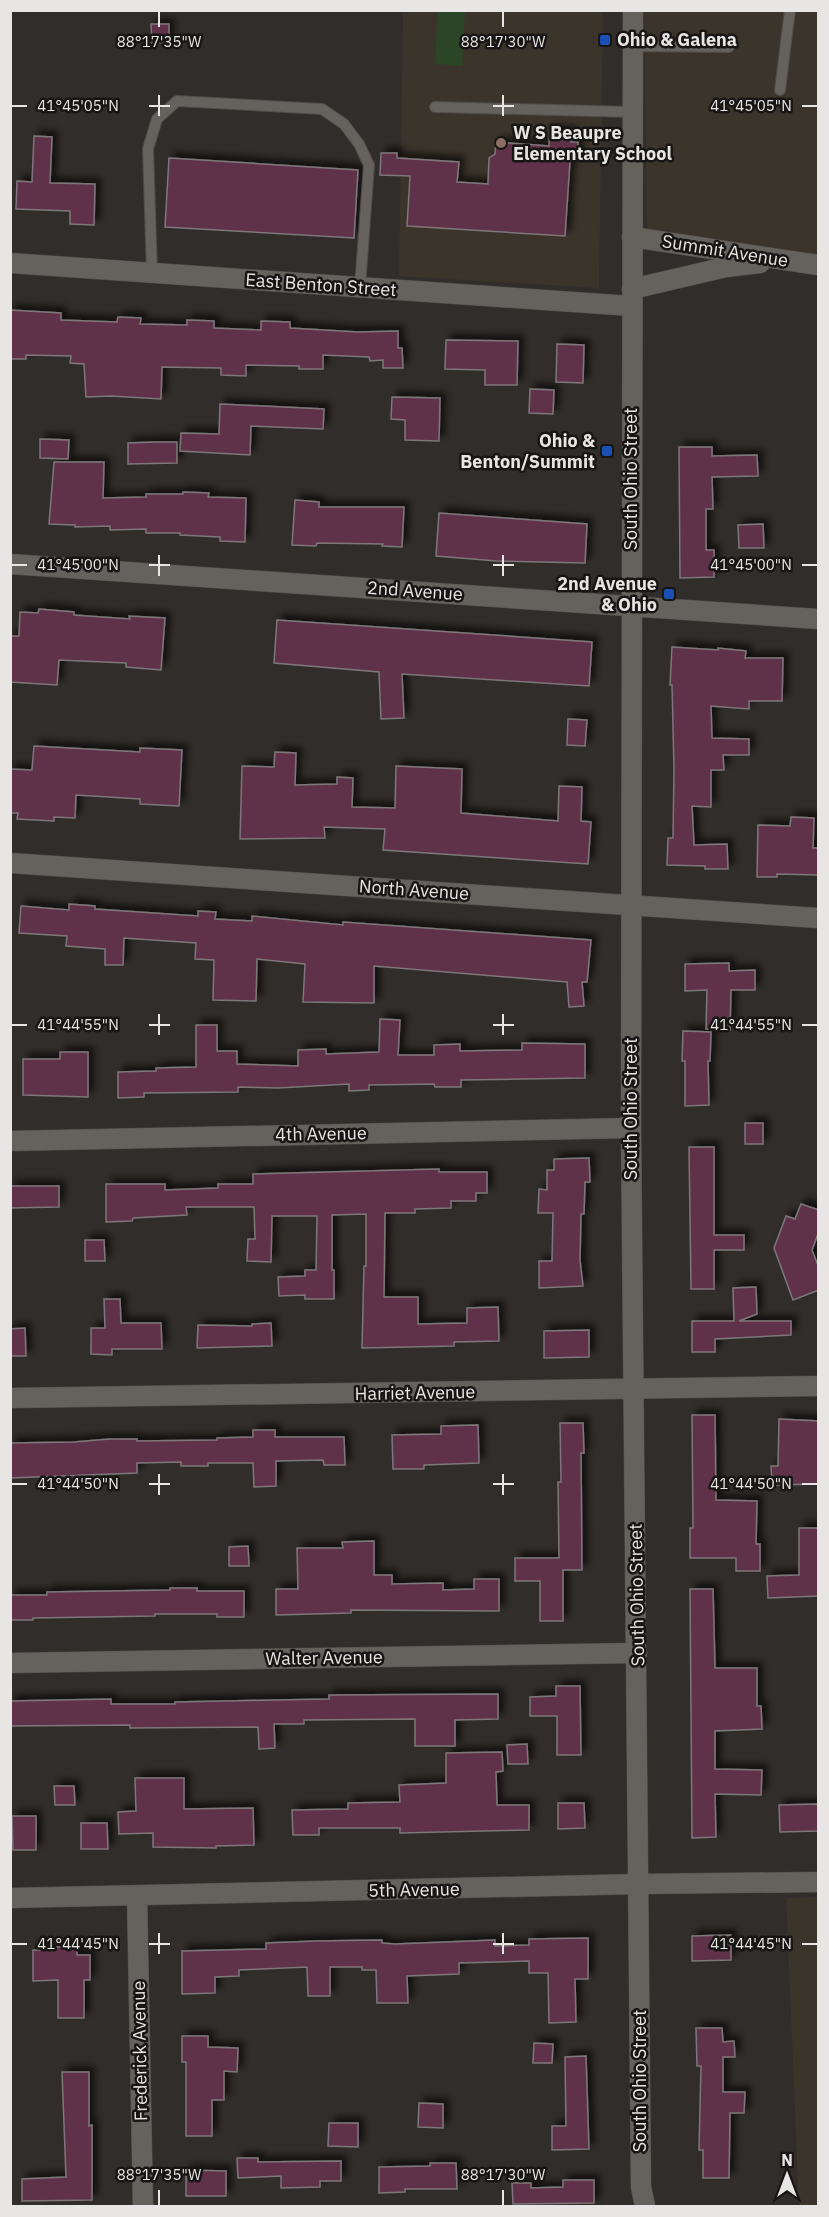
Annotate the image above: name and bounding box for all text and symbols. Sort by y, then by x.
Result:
place label: Ohio & Galena [617,28,737,51]
text: 88°17'35"W [117,32,202,51]
text: 88°17'30"W [461,32,546,51]
marker: Ohio & Galena [598,33,612,47]
text: 41°45'05"N [37,96,119,115]
text: 41°45'05"N [710,96,792,115]
place label: W S Beaupre Elementary School [513,121,672,165]
marker: W S Beaupre Elementary School [494,136,508,150]
street label: Summit Avenue [660,229,790,272]
street label: East Benton Street [245,268,397,301]
street label: South Ohio Street [619,408,642,550]
place label: Ohio & Benton/Summit [460,429,595,473]
marker: Ohio & Benton/Summit [600,444,614,458]
text: 41°45'00"N [37,555,119,574]
text: 41°45'00"N [710,555,792,574]
place label: 2nd Avenue & Ohio [557,572,657,616]
street label: 2nd Avenue [366,576,464,605]
marker: 2nd Avenue & Ohio [662,587,676,601]
street label: North Avenue [358,874,470,905]
text: 41°44'55"N [37,1015,119,1034]
text: 41°44'55"N [710,1015,792,1034]
street label: South Ohio Street [619,1038,642,1180]
street label: 4th Avenue [275,1121,367,1146]
street label: Harriet Avenue [354,1380,476,1405]
text: 41°44'50"N [37,1474,119,1493]
text: 41°44'50"N [710,1474,792,1493]
street label: South Ohio Street [624,1523,649,1667]
street label: Walter Avenue [265,1645,383,1670]
street label: 5th Avenue [368,1877,460,1902]
text: 41°44'45"N [37,1934,119,1953]
text: 41°44'45"N [710,1934,792,1953]
street label: Frederick Avenue [127,1980,152,2121]
street label: South Ohio Street [628,2010,651,2152]
north arrow [757,2145,817,2205]
text: N [781,2150,793,2170]
text: 88°17'35"W [117,2165,202,2184]
text: 88°17'30"W [461,2165,546,2184]

